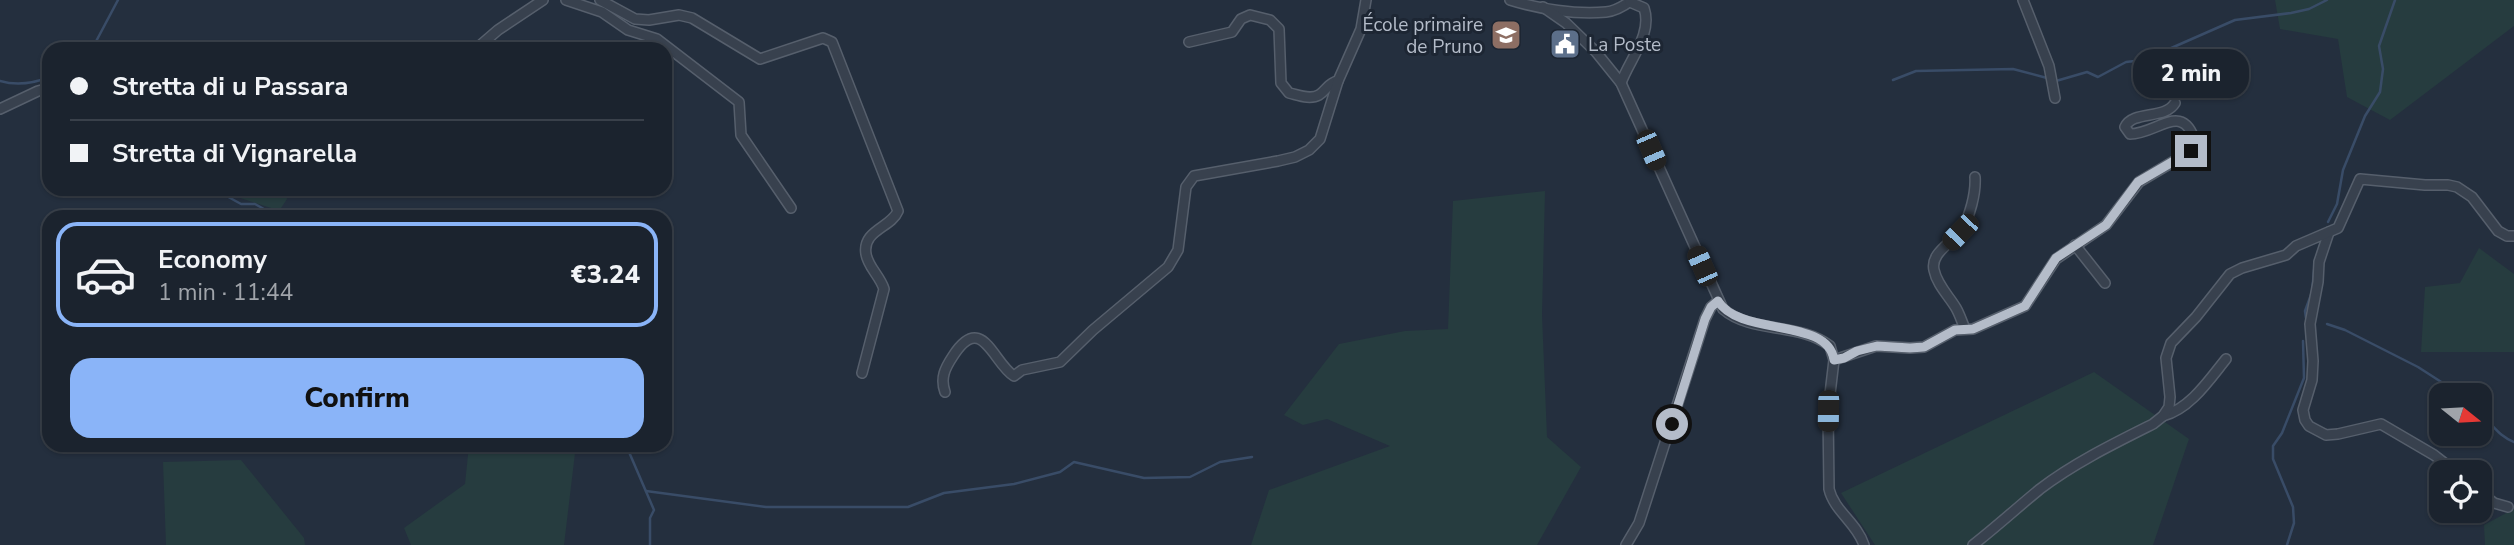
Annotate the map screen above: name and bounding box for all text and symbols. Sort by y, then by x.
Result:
place label: École primaire de Pruno [1362,12,1483,60]
school or university icon: École primaire de Pruno [1489,18,1523,52]
public building icon: La Poste [1548,27,1582,61]
place label: La Poste [1588,32,1661,58]
callout: 2 min [2133,50,2249,99]
text: 2 min [2161,58,2221,89]
text: Stretta di u Passara [112,69,349,104]
car [1634,127,1669,173]
route end [2175,135,2207,167]
text: Stretta di Vignarella [112,136,357,171]
car [1938,210,1983,254]
text: Economy [158,242,267,277]
icon: car [74,243,137,306]
car [1684,243,1721,289]
text: €3.24 [571,257,640,292]
text: 1 min · 11:44 [158,277,293,308]
button: Confirm [70,358,644,438]
north arrow [2429,383,2492,446]
map controls [2429,383,2492,523]
car [1818,390,1839,432]
route start [1656,408,1688,440]
button: locate [2429,460,2492,523]

